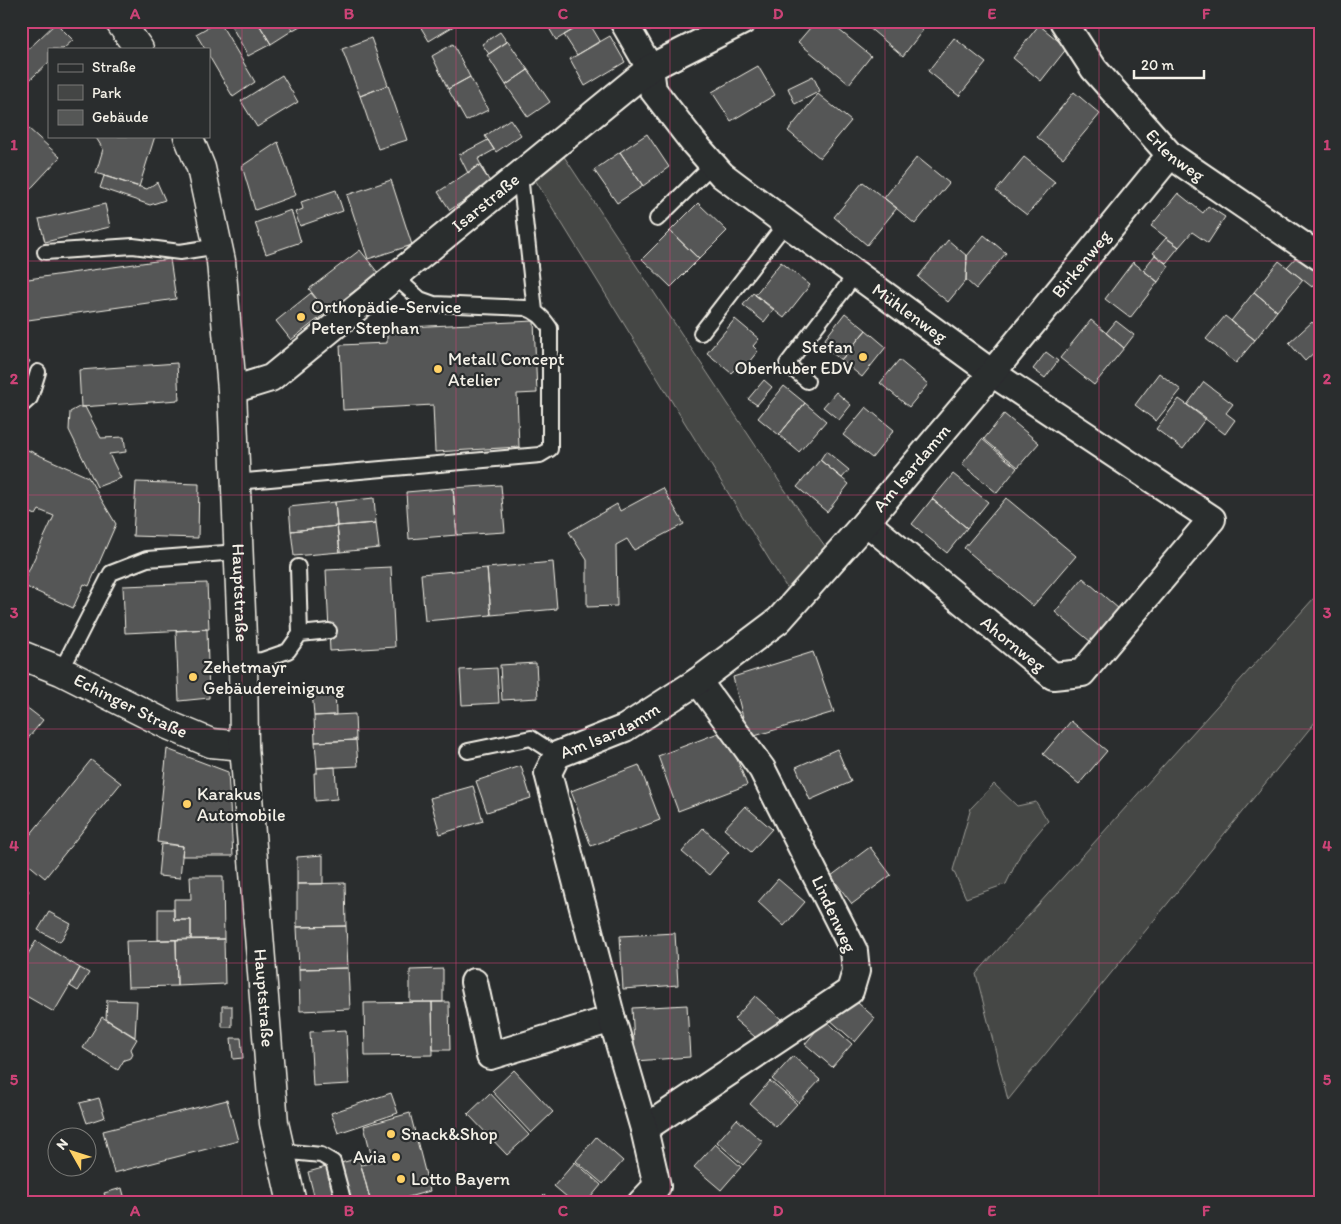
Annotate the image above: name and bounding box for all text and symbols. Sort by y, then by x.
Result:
text: A [129,4,141,23]
text: B [344,4,355,23]
text: C [558,4,569,23]
text: D [773,4,784,23]
text: E [988,4,997,23]
text: F [1202,4,1211,23]
legend [48,48,210,138]
scale bar [1134,48,1204,80]
text: 20 m [1141,56,1175,74]
text: Straße [92,58,136,76]
text: Park [92,84,122,102]
text: Gebäude [92,108,149,126]
street label: Erlenweg [1141,124,1210,187]
text: 1 [10,135,18,154]
text: 1 [1323,135,1331,154]
street label: Isarstraße [447,168,524,237]
street label: Birkenweg [1047,225,1116,302]
street label: Mühlenweg [868,278,952,348]
place label: Orthopädie-Service Peter Stephan [311,296,461,339]
marker: Orthopädie-Service Peter Stephan [295,311,307,323]
place label: Stefan Oberhuber EDV [734,336,853,379]
place label: Metall Concept Atelier [448,348,565,391]
marker: Stefan Oberhuber EDV [857,351,869,363]
marker: Metall Concept Atelier [432,363,444,375]
text: 2 [10,369,19,388]
text: 2 [1323,369,1332,388]
street label: Am Isardamm [868,419,955,516]
street label: Hauptstraße [227,543,253,642]
text: 3 [10,603,19,622]
text: 3 [1323,603,1332,622]
street label: Ahornweg [976,611,1051,677]
place label: Zehetmayr Gebäudereinigung [203,656,345,699]
street label: Echinger Straße [70,668,191,743]
marker: Zehetmayr Gebäudereinigung [187,671,199,683]
street label: Am Isardamm [557,697,664,764]
place label: Karakus Automobile [197,783,286,826]
marker: Karakus Automobile [181,798,193,810]
text: 4 [9,836,19,855]
text: 4 [1322,836,1332,855]
street label: Lindenweg [807,872,862,957]
street label: Hauptstraße [249,948,279,1048]
text: 5 [10,1070,19,1089]
text: 5 [1323,1070,1332,1089]
place label: Snack&Shop [401,1123,498,1145]
north arrow [48,1126,98,1176]
marker: Snack&Shop [385,1128,397,1140]
text: N [53,1135,72,1153]
place label: Avia [353,1146,386,1168]
marker: Avia [390,1151,402,1163]
place label: Lotto Bayern [411,1168,510,1190]
marker: Lotto Bayern [395,1173,407,1185]
text: A [129,1201,141,1220]
text: B [344,1201,355,1220]
text: C [558,1201,569,1220]
text: D [773,1201,784,1220]
text: E [988,1201,997,1220]
text: F [1202,1201,1211,1220]

